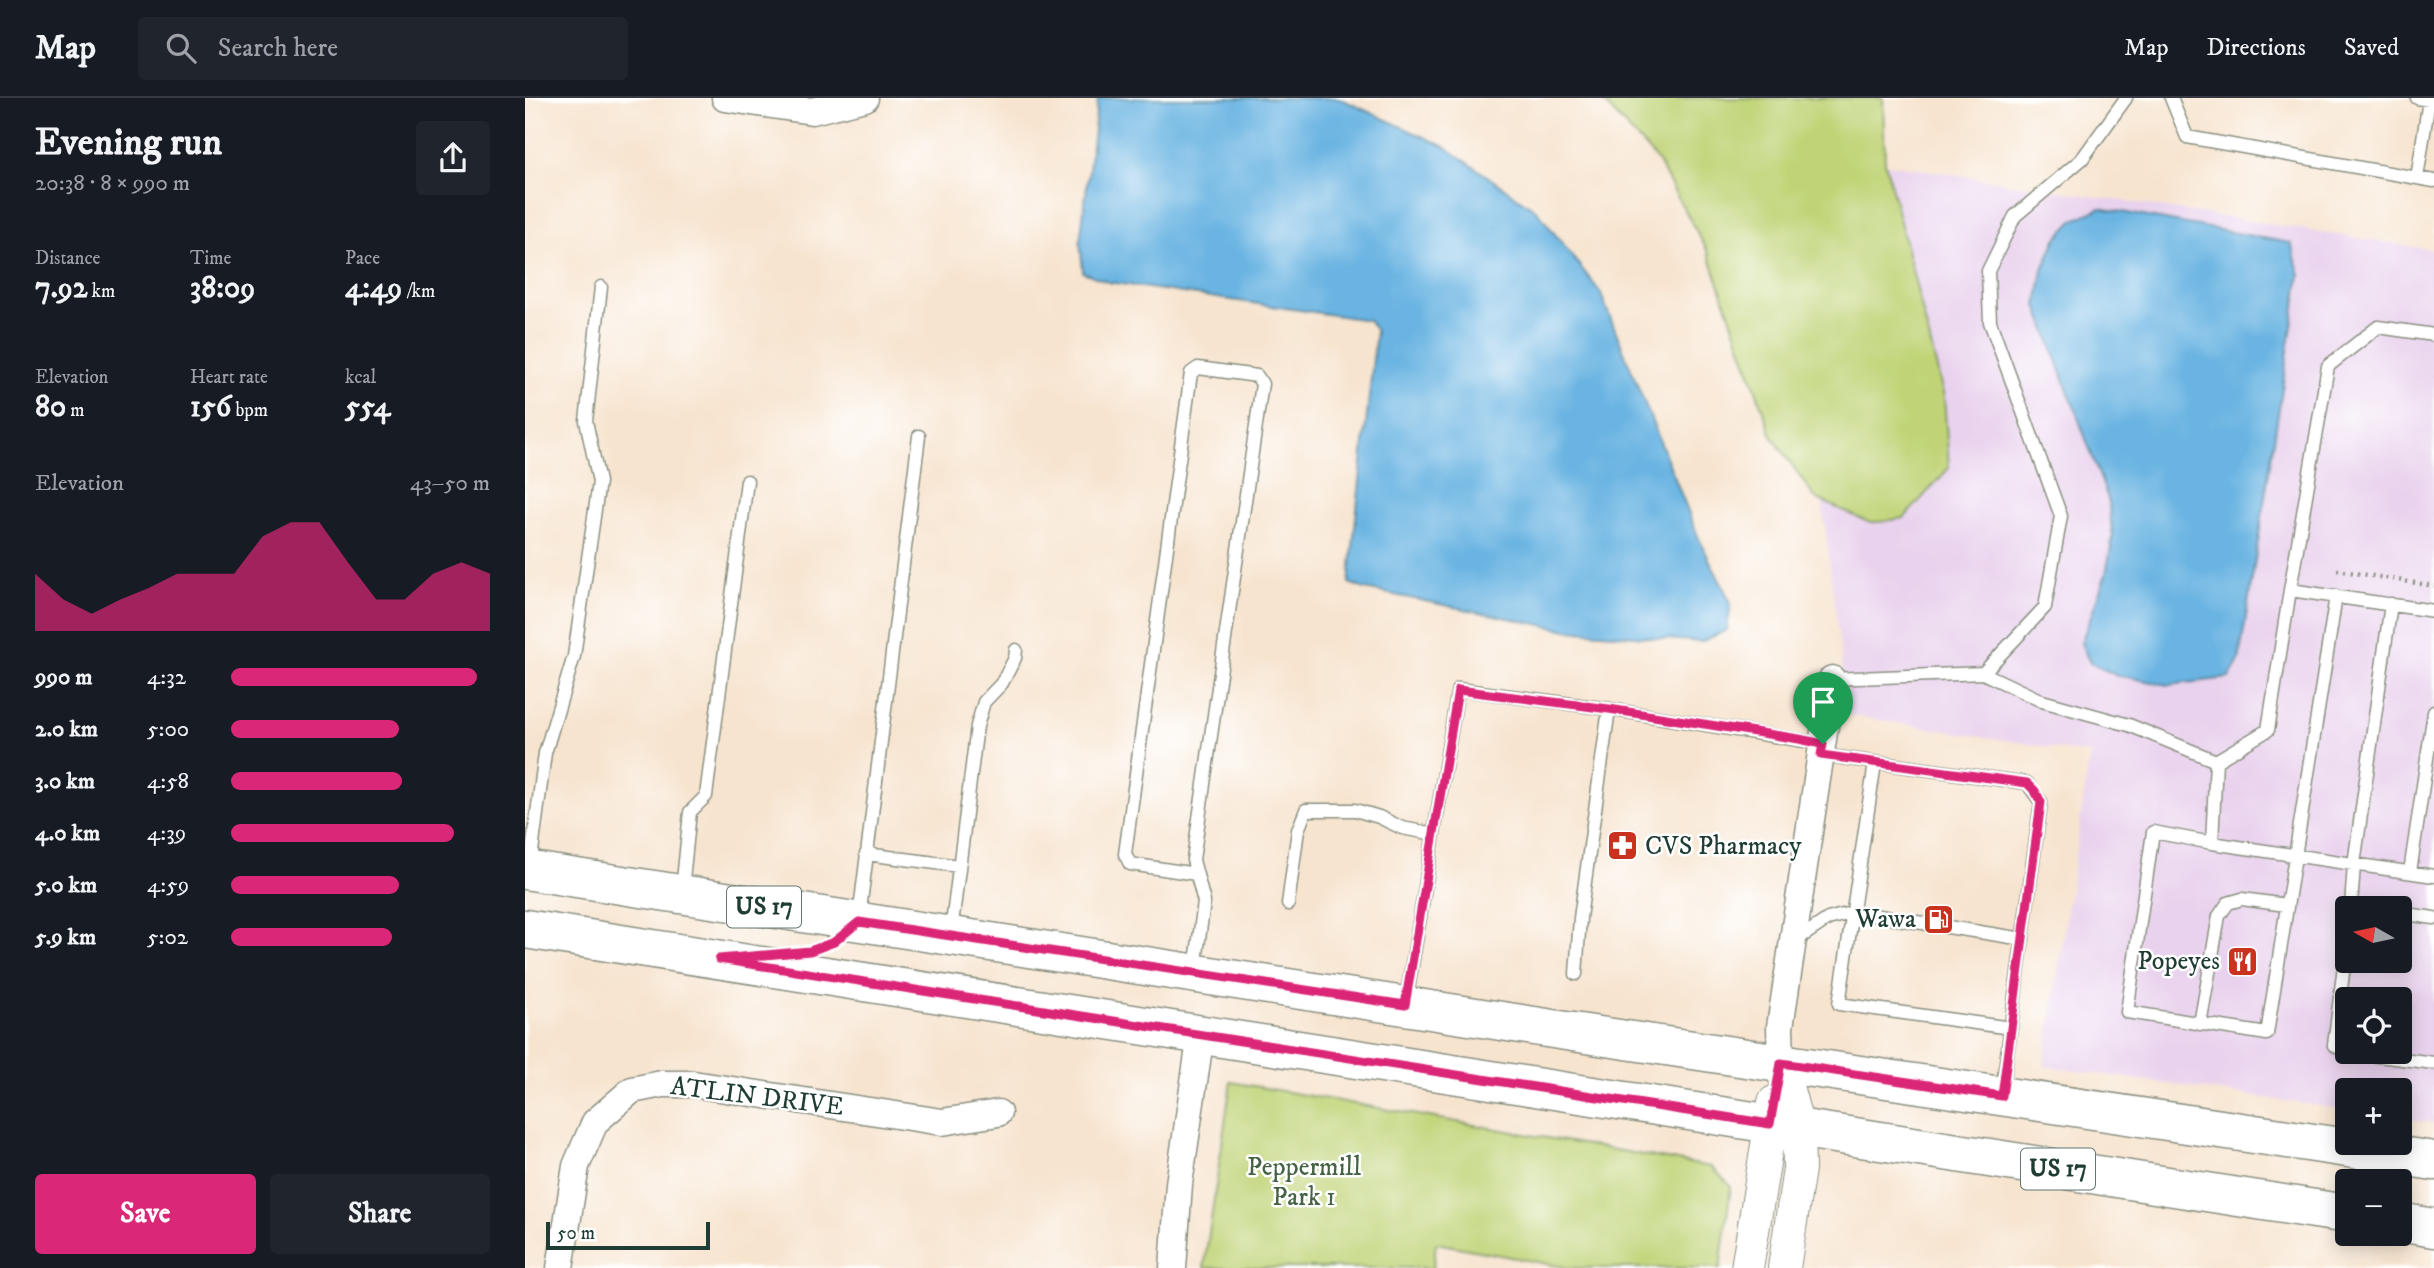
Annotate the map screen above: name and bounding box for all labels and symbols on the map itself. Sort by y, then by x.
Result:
pin [1793,672,1853,744]
pharmacy icon: CVS Pharmacy [1605,829,1639,863]
place label: CVS Pharmacy [1645,830,1802,863]
road number: US 17 [727,886,801,928]
north arrow [2335,896,2411,973]
fuel station icon: Wawa [1922,902,1956,936]
place label: Wawa [1854,903,1916,936]
restaurant icon: Popeyes [2226,944,2260,978]
place label: Popeyes [2137,945,2220,978]
street label: ATLIN DRIVE [669,1070,845,1124]
road number: US 17 [2021,1148,2095,1190]
park label: Peppermill Park 1 [1247,1151,1361,1214]
scale bar [546,1219,711,1251]

